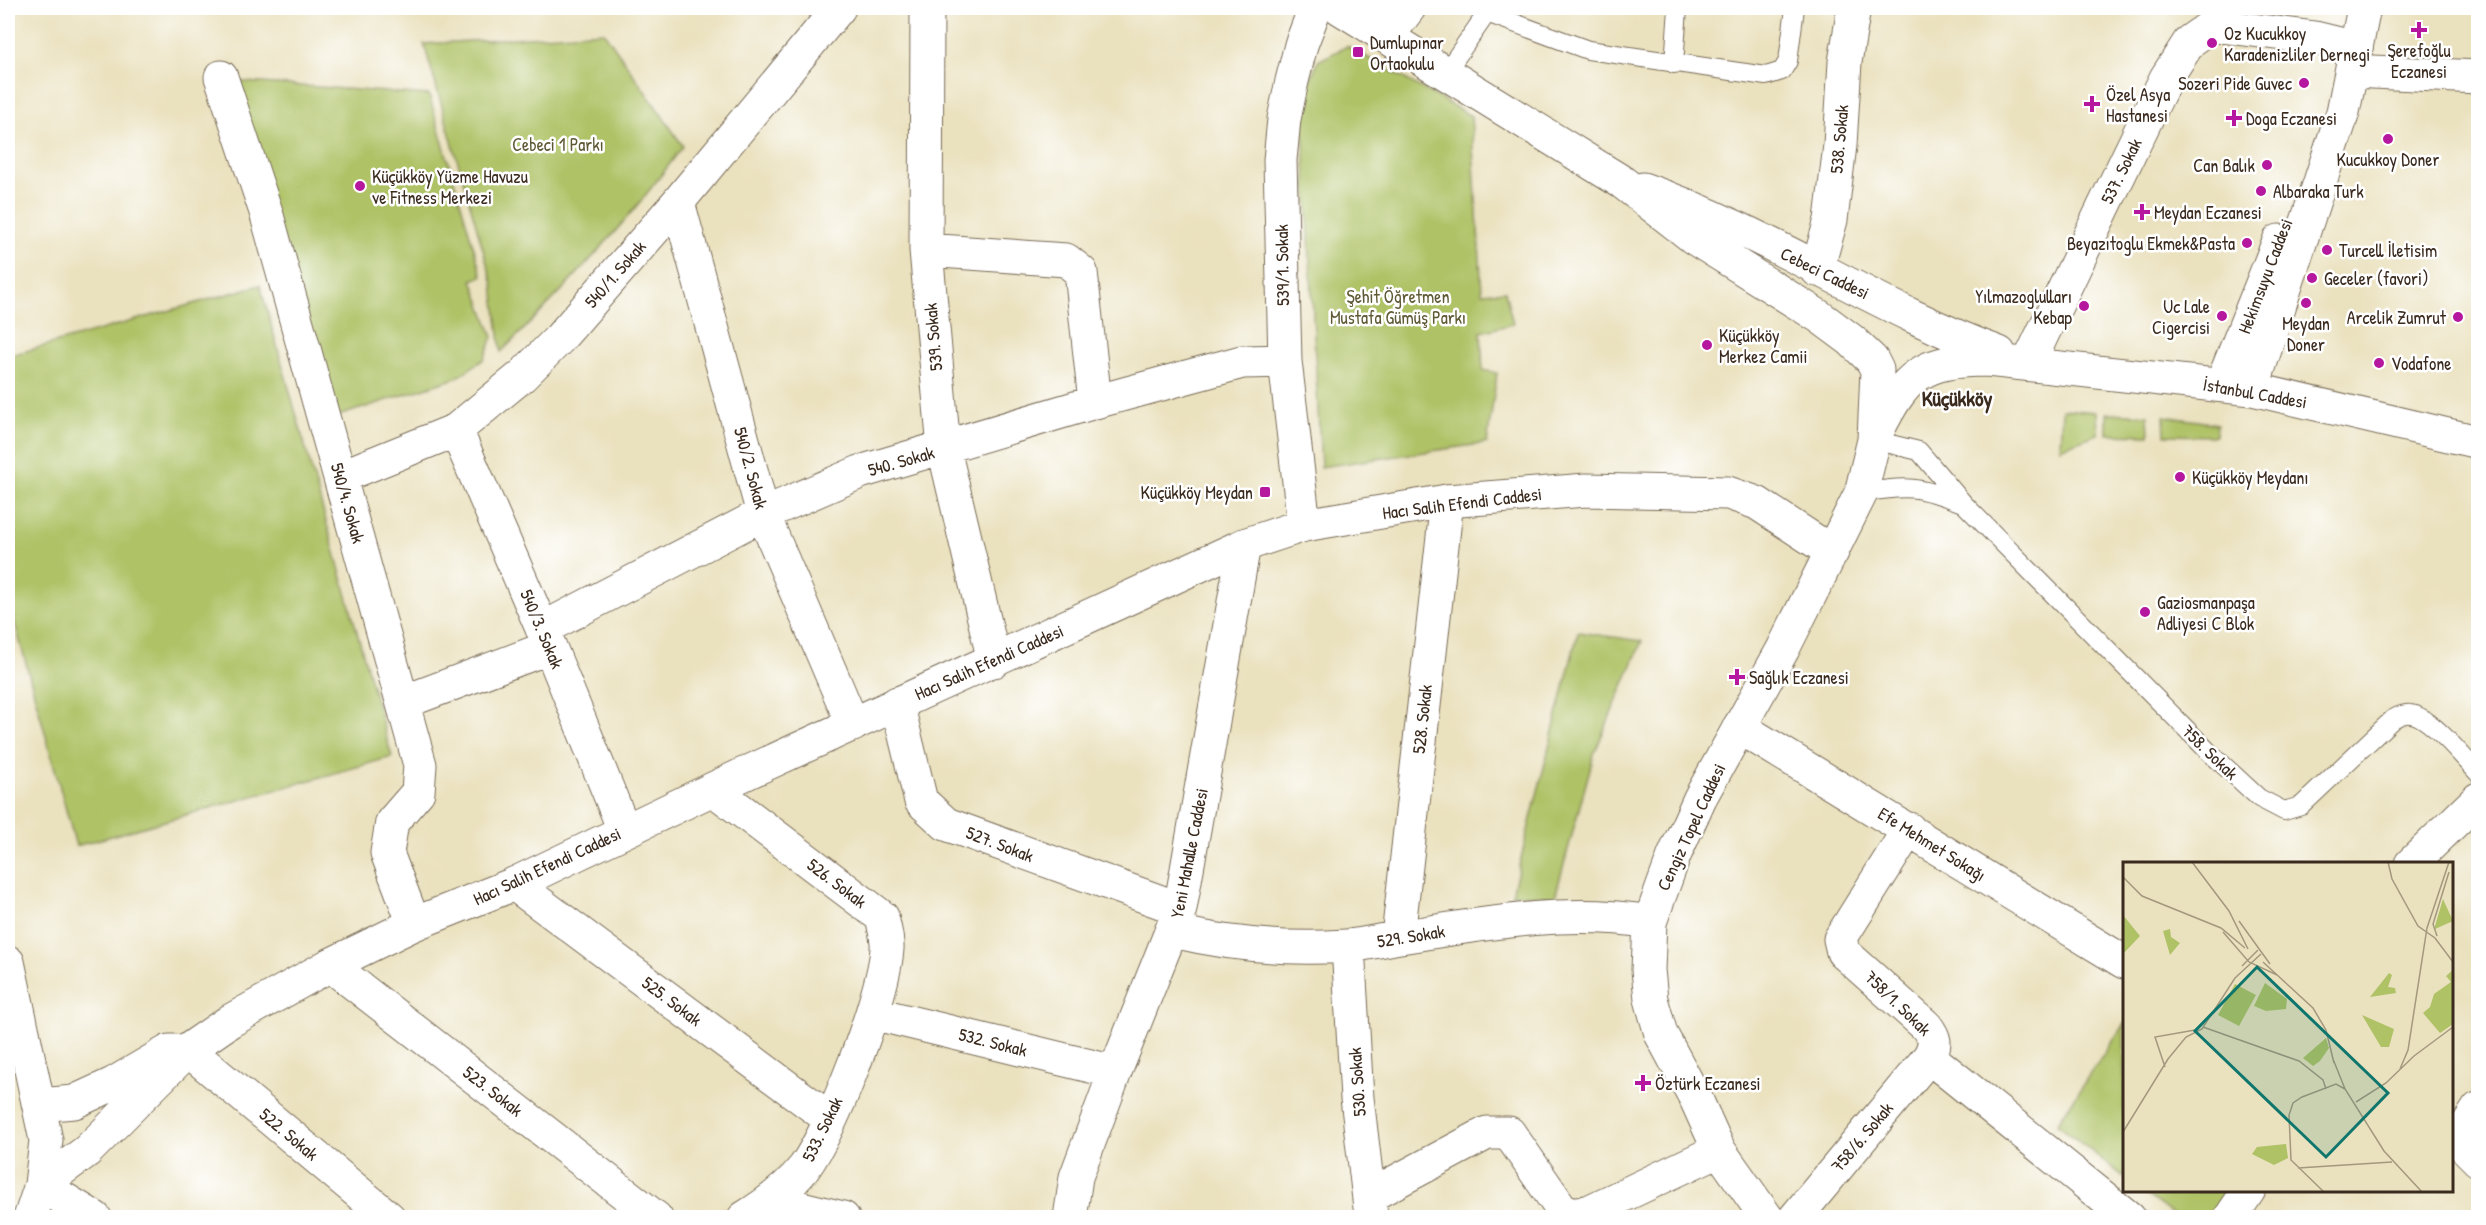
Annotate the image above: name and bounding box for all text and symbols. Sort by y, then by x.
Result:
place label: Oz Kucukkoy Karadenizliler Dernegi [2224,21,2370,67]
marker: Şerefoğlu Eczanesi [2412,23,2426,37]
place label: Dumlupınar Ortaokulu [1370,30,1444,76]
marker: Oz Kucukkoy Karadenizliler Dernegi [2205,36,2219,50]
place label: Şerefoğlu Eczanesi [2387,38,2451,84]
marker: Dumlupınar Ortaokulu [1351,45,1365,59]
place label: Sozeri Pide Guvec [2178,71,2292,96]
marker: Sozeri Pide Guvec [2297,76,2311,90]
place label: Özel Asya Hastanesi [2106,82,2170,128]
marker: Özel Asya Hastanesi [2083,95,2101,113]
street label: 538. Sokak [1824,103,1855,174]
place label: Doga Eczanesi [2246,106,2337,131]
marker: Doga Eczanesi [2227,111,2241,125]
park label: Cebeci 1 Parkı [512,132,604,157]
marker: Kucukkoy Doner [2381,132,2395,146]
street label: 537. Sokak [2094,134,2148,208]
place label: Kucukkoy Doner [2337,147,2439,172]
place label: Can Balık [2193,153,2256,178]
marker: Can Balık [2260,158,2274,172]
place label: Küçükköy Yüzme Havuzu ve Fitness Merkezi [372,164,528,210]
marker: Küçükköy Yüzme Havuzu ve Fitness Merkezi [353,179,367,193]
place label: Albaraka Turk [2273,179,2364,204]
marker: Albaraka Turk [2254,184,2268,198]
place label: Meydan Eczanesi [2154,200,2262,225]
marker: Meydan Eczanesi [2135,205,2149,219]
street label: Hekimsuyu Caddesi [2232,215,2298,337]
street label: 539/1. Sokak [1269,223,1295,306]
place label: Beyazıtoglu Ekmek&Pasta [2067,231,2235,256]
street label: 540/1. Sokak [579,234,652,313]
marker: Beyazıtoglu Ekmek&Pasta [2240,236,2254,250]
place label: Turcell İletisim [2339,238,2437,263]
street label: Cebeci Caddesi [1776,241,1874,305]
marker: Turcell İletisim [2320,243,2334,257]
place label: Geceler (favori) [2324,266,2428,291]
marker: Geceler (favori) [2305,271,2319,285]
park label: Şehit Öğretmen Mustafa Gümüş Parkı [1330,284,1466,330]
place label: Yılmazoglulları Kebap [1975,284,2072,330]
place label: Uc Lale Cigercisi [2152,294,2210,340]
marker: Meydan Doner [2299,296,2313,310]
marker: Yılmazoglulları Kebap [2077,299,2091,313]
street label: 539. Sokak [918,302,948,372]
place label: Arcelik Zumrut [2347,305,2447,330]
marker: Uc Lale Cigercisi [2215,309,2229,323]
marker: Arcelik Zumrut [2451,310,2465,324]
place label: Meydan Doner [2282,311,2330,357]
place label: Küçükköy Merkez Camii [1719,323,1808,369]
marker: Küçükköy Merkez Camii [1700,338,1714,352]
place label: Vodafone [2391,351,2451,376]
marker: Vodafone [2372,356,2386,370]
street label: İstanbul Caddesi [2201,372,2309,414]
district label: Küçükköy [1922,384,1992,414]
street label: 540/2. Sokak [728,424,774,512]
street label: 540. Sokak [865,439,938,482]
street label: 540/4. Sokak [325,460,372,547]
place label: Küçükköy Meydanı [2192,465,2308,490]
marker: Küçükköy Meydanı [2173,470,2187,484]
place label: Küçükköy Meydan [1141,480,1253,505]
street label: Hacı Salih Efendi Caddesi [1381,481,1543,525]
marker: Küçükköy Meydan [1258,485,1272,499]
street label: 540/3. Sokak [514,586,570,673]
place label: Gaziosmanpaşa Adliyesi C Blok [2157,590,2255,636]
marker: Gaziosmanpaşa Adliyesi C Blok [2138,605,2152,619]
street label: Hacı Salih Efendi Caddesi [911,618,1067,706]
place label: Sağlık Eczanesi [1749,665,1849,690]
marker: Sağlık Eczanesi [1730,670,1744,684]
street label: 528. Sokak [1406,683,1438,755]
street label: 758. Sokak [2176,719,2244,786]
street label: Cengiz Topel Caddesi [1651,759,1731,895]
street label: Yeni Mahalle Caddesi [1164,786,1214,920]
street label: Efe Mehmet Sokağı [1873,801,1991,887]
street label: 527. Sokak [963,820,1038,868]
street label: Hacı Salih Efendi Caddesi [469,821,625,911]
street label: 526. Sokak [802,852,872,914]
inset map [2123,862,2453,1192]
street label: 529. Sokak [1375,918,1447,954]
street label: 758/1. Sokak [1859,965,1937,1042]
street label: 525. Sokak [637,970,708,1032]
street label: 532. Sokak [956,1021,1030,1063]
street label: 530. Sokak [1342,1046,1372,1117]
street label: 523. Sokak [458,1060,529,1123]
place label: Öztürk Eczanesi [1655,1071,1761,1096]
marker: Öztürk Eczanesi [1636,1076,1650,1090]
street label: 533. Sokak [796,1092,849,1166]
street label: 758/6. Sokak [1825,1096,1899,1177]
street label: 522. Sokak [254,1102,324,1166]

